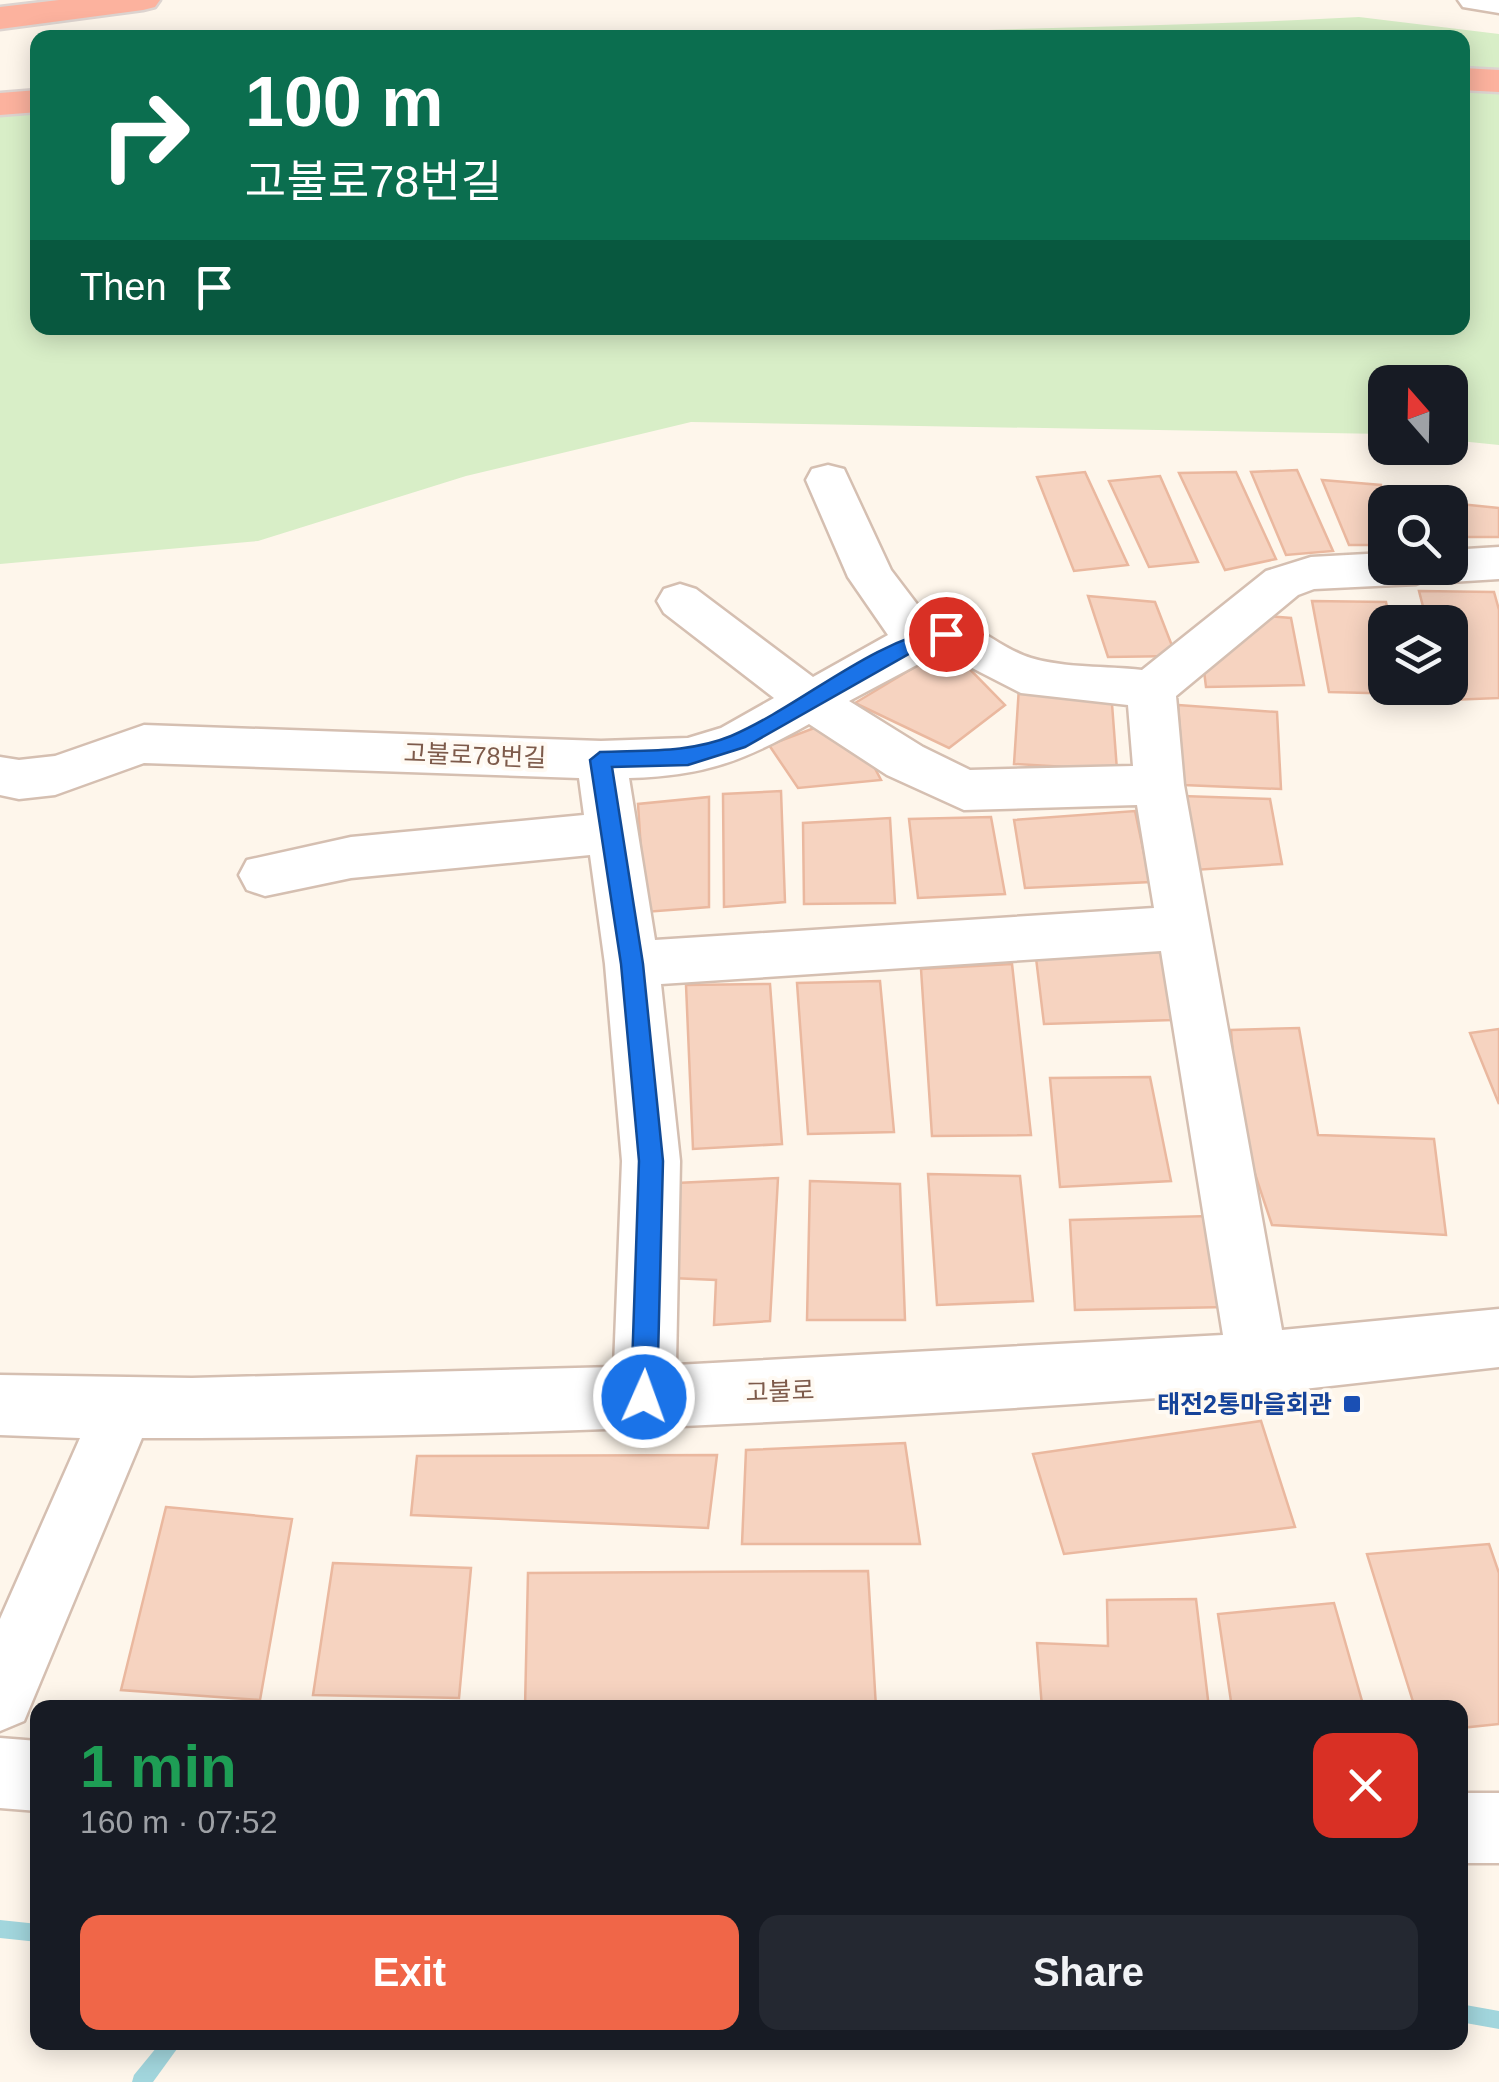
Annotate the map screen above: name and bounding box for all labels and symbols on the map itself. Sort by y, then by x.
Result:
north arrow [1368,365,1468,465]
pin [904,592,989,677]
street label: 고불로78번길 [403,739,547,771]
position arrow [592,1345,696,1449]
street label: 고불로 [745,1376,815,1406]
place label: 태전2통마을회관 [1157,1390,1332,1418]
marker: 태전2통마을회관 [1341,1393,1363,1415]

